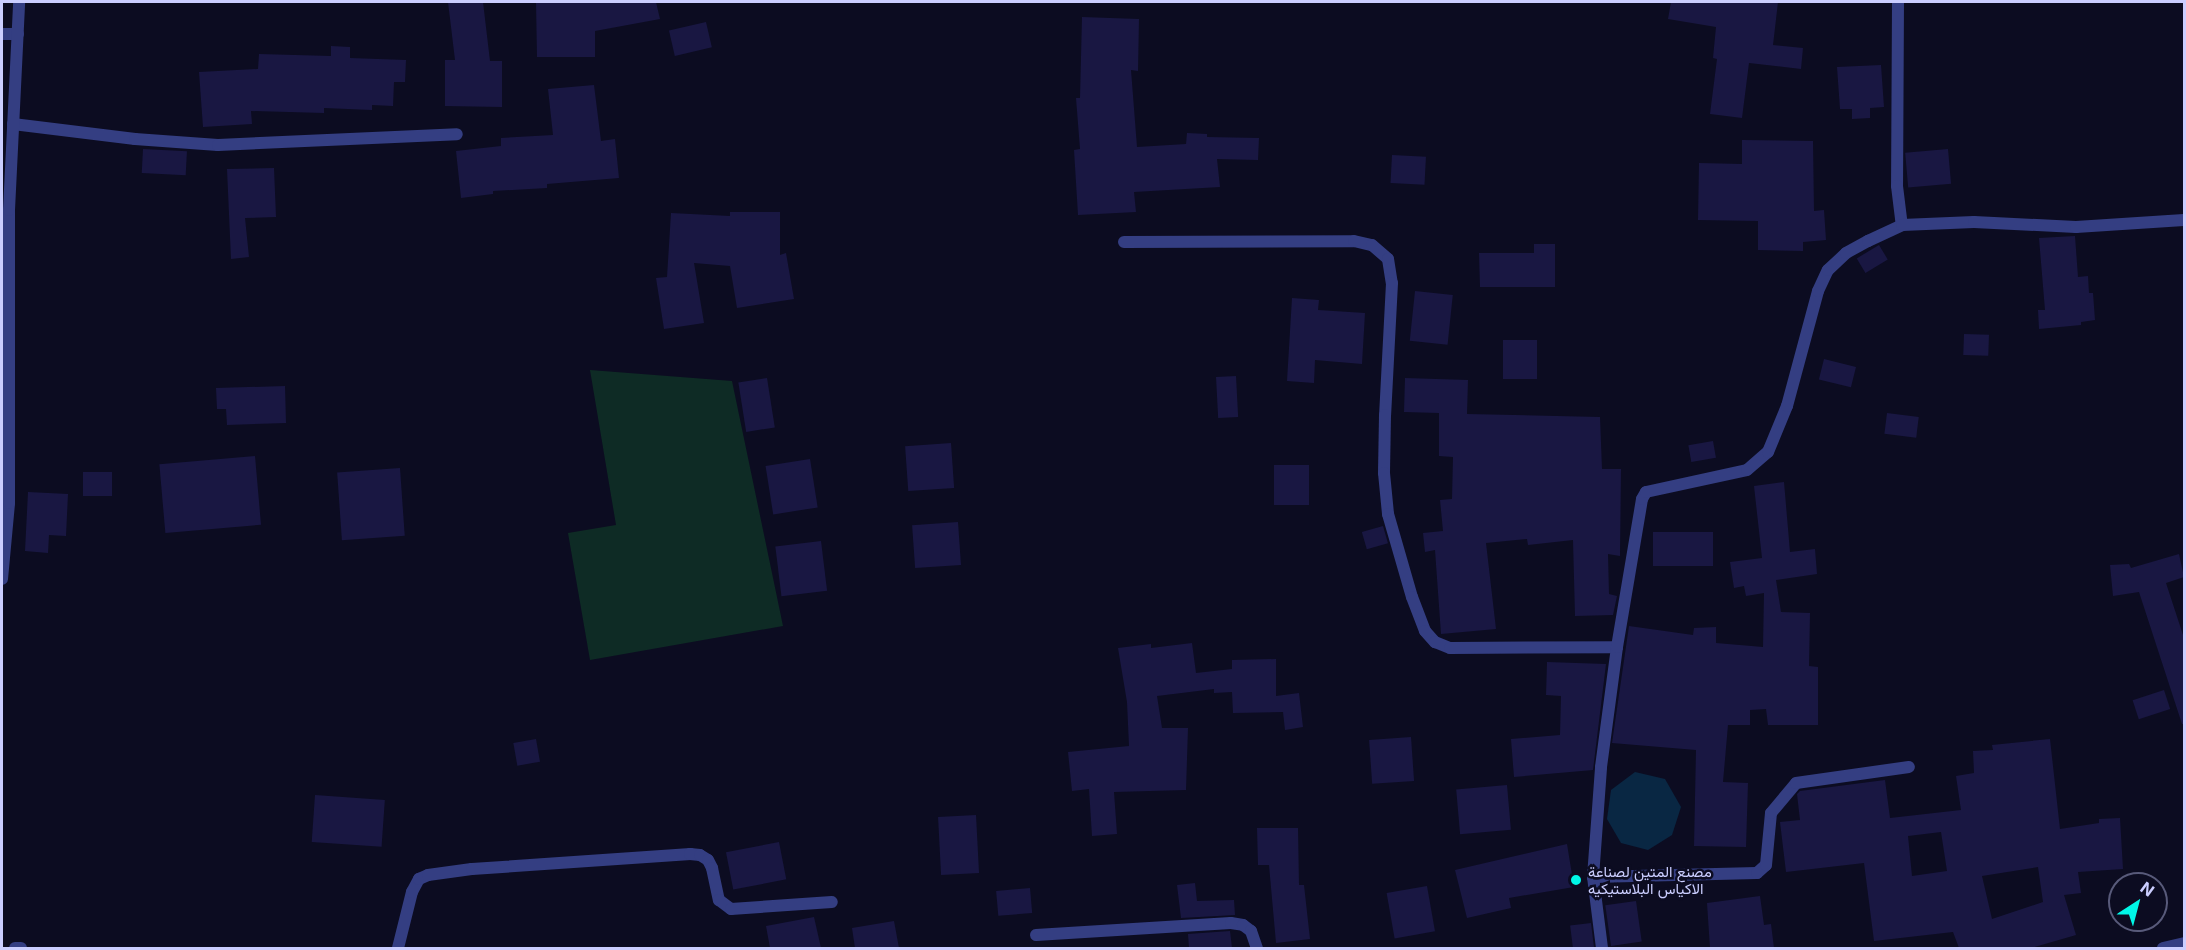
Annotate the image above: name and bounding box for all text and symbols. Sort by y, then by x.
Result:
place label: مصنع المتين لصناعة الاكياس البلاستيكيه [1588,862,1712,897]
north arrow [2108,872,2168,932]
marker: مصنع المتين لصناعة الاكياس البلاستيكيه [1569,873,1583,887]
text: N [2137,877,2158,901]

